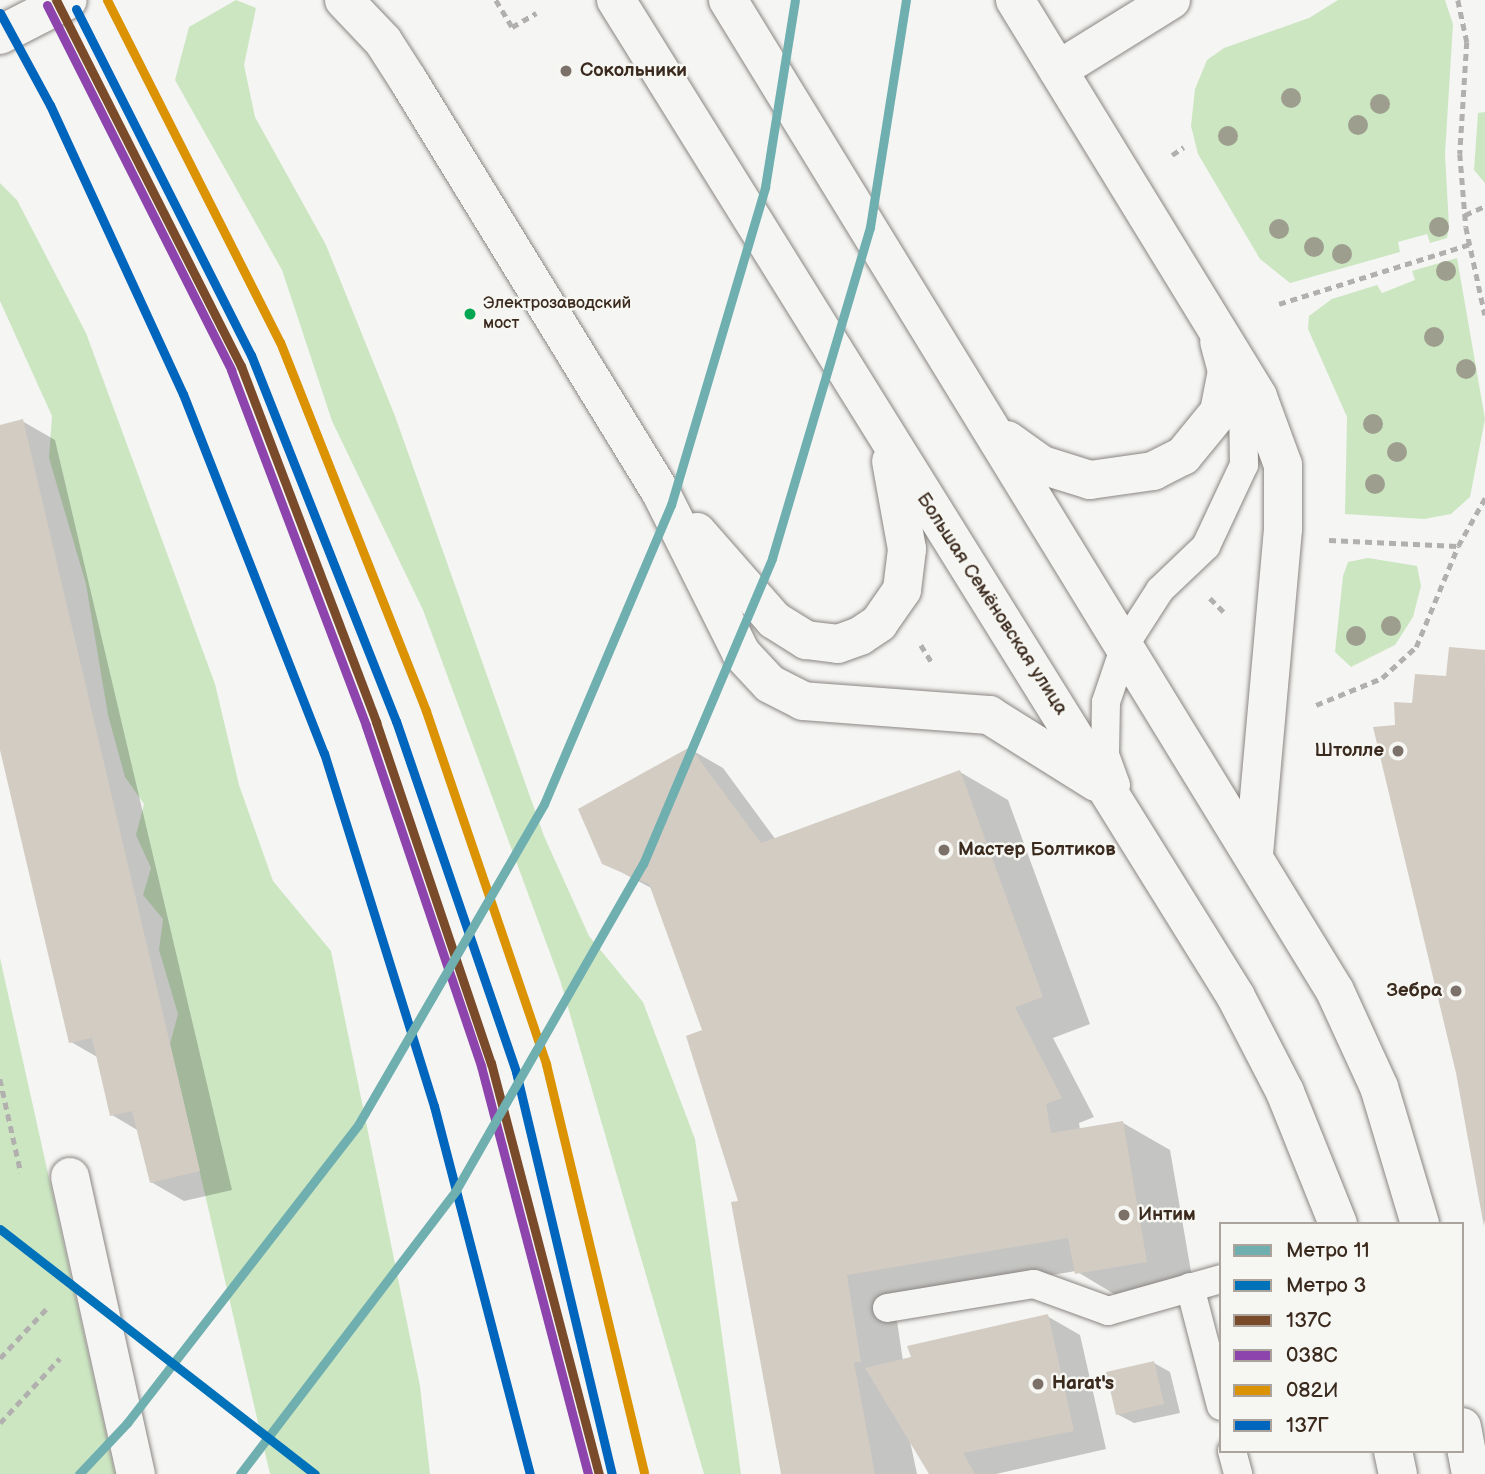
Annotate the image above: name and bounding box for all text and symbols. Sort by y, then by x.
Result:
place label: Сокольники [580,60,687,82]
marker: Сокольники [558,63,574,79]
place label: Электрозаводский мост [483,294,631,334]
marker: Электрозаводский мост [463,307,477,321]
street label: Большая Семёновская улица [912,489,1072,719]
place label: Штолле [1315,740,1384,762]
marker: Штолле [1390,743,1406,759]
place label: Мастер Болтиков [958,839,1116,861]
marker: Мастер Болтиков [936,842,952,858]
place label: Зебра [1386,980,1442,1002]
marker: Зебра [1448,983,1464,999]
place label: Интим [1138,1204,1196,1226]
marker: Интим [1116,1207,1132,1223]
legend [1219,1222,1464,1453]
text: Метро 11 [1286,1238,1370,1263]
text: Метро 3 [1286,1273,1366,1298]
text: 137С [1286,1308,1332,1333]
text: 038С [1286,1343,1338,1368]
place label: Harat's [1052,1373,1114,1395]
marker: Harat's [1030,1376,1046,1392]
text: 082И [1286,1378,1339,1403]
text: 137Г [1286,1413,1329,1438]

